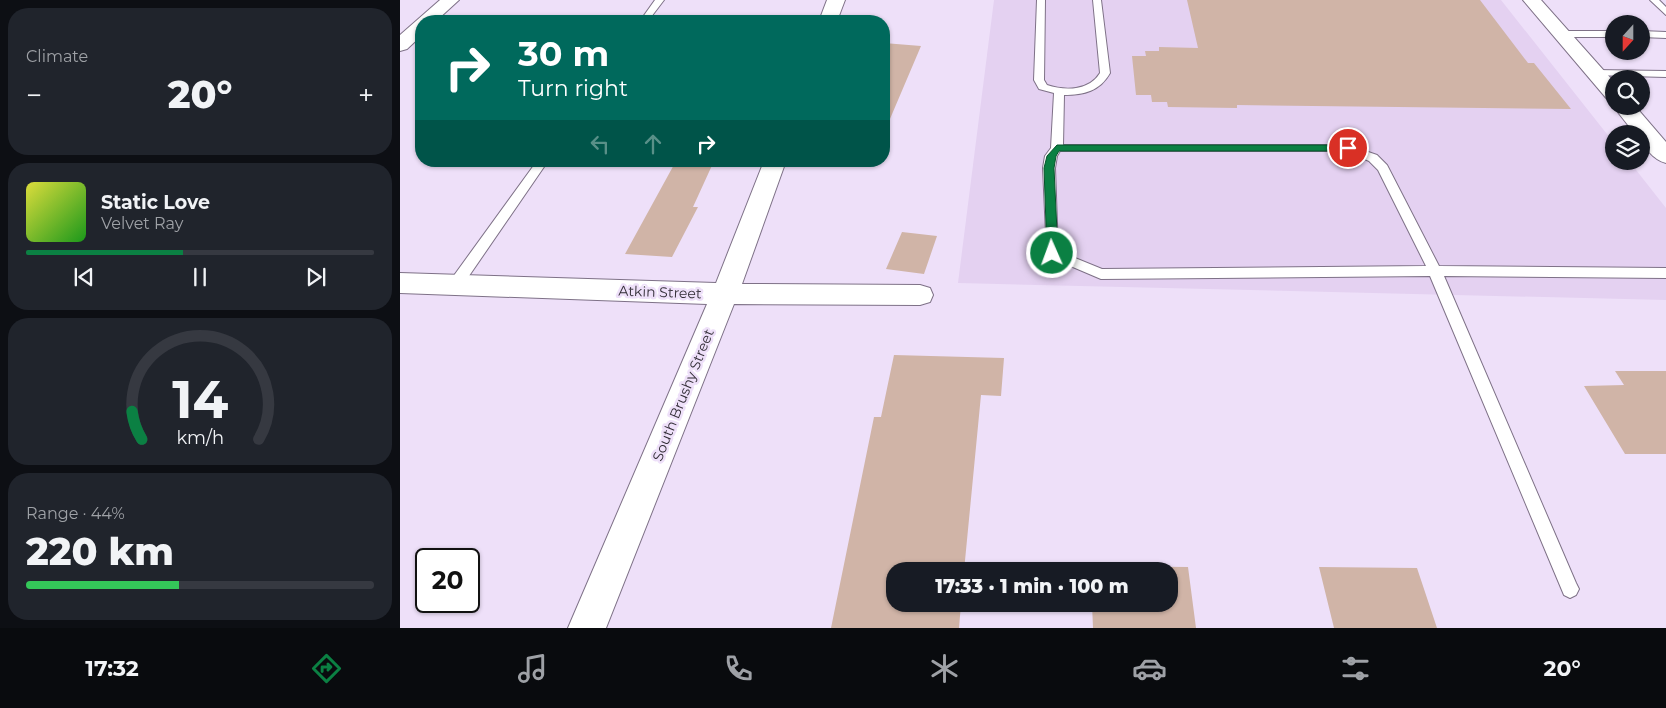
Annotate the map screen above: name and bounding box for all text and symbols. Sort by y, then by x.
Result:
north arrow [1605,15,1650,60]
map controls [1605,15,1650,170]
text: 30 m [518,32,609,75]
icon: right [435,35,500,100]
text: Climate [26,47,88,66]
button: search [1605,70,1650,115]
text: 20° [168,71,232,118]
text: Turn right [518,75,628,102]
text: − [26,78,42,112]
text: + [358,78,374,112]
button: layers [1605,125,1650,170]
pin [1327,127,1369,169]
icon: left [586,130,614,158]
icon: ahead [639,130,667,158]
icon: right [692,130,720,158]
icon: arrive [1334,134,1362,162]
text: Static Love [101,191,210,214]
text: Velvet Ray [101,214,183,233]
position arrow [1025,226,1077,278]
icon: previous [70,263,98,291]
icon: pause [186,263,214,291]
icon: next [302,263,330,291]
street label: Atkin Street [618,282,702,302]
street label: South Brushy Street [648,326,718,464]
text: 14 [172,368,228,431]
text: km/h [176,427,224,448]
text: Range · 44% [26,504,125,523]
text: 220 km [26,528,174,575]
speed limit sign: 20 [415,548,480,613]
text: 17:33 · 1 min · 100 m [935,575,1129,598]
icon: directions [309,651,344,686]
icon: music [515,651,550,686]
icon: phone [721,651,756,686]
icon: climate [927,651,962,686]
icon: car [1132,651,1167,686]
icon: filters [1338,651,1373,686]
text: 17:32 [85,655,139,682]
text: 20° [1544,655,1581,682]

